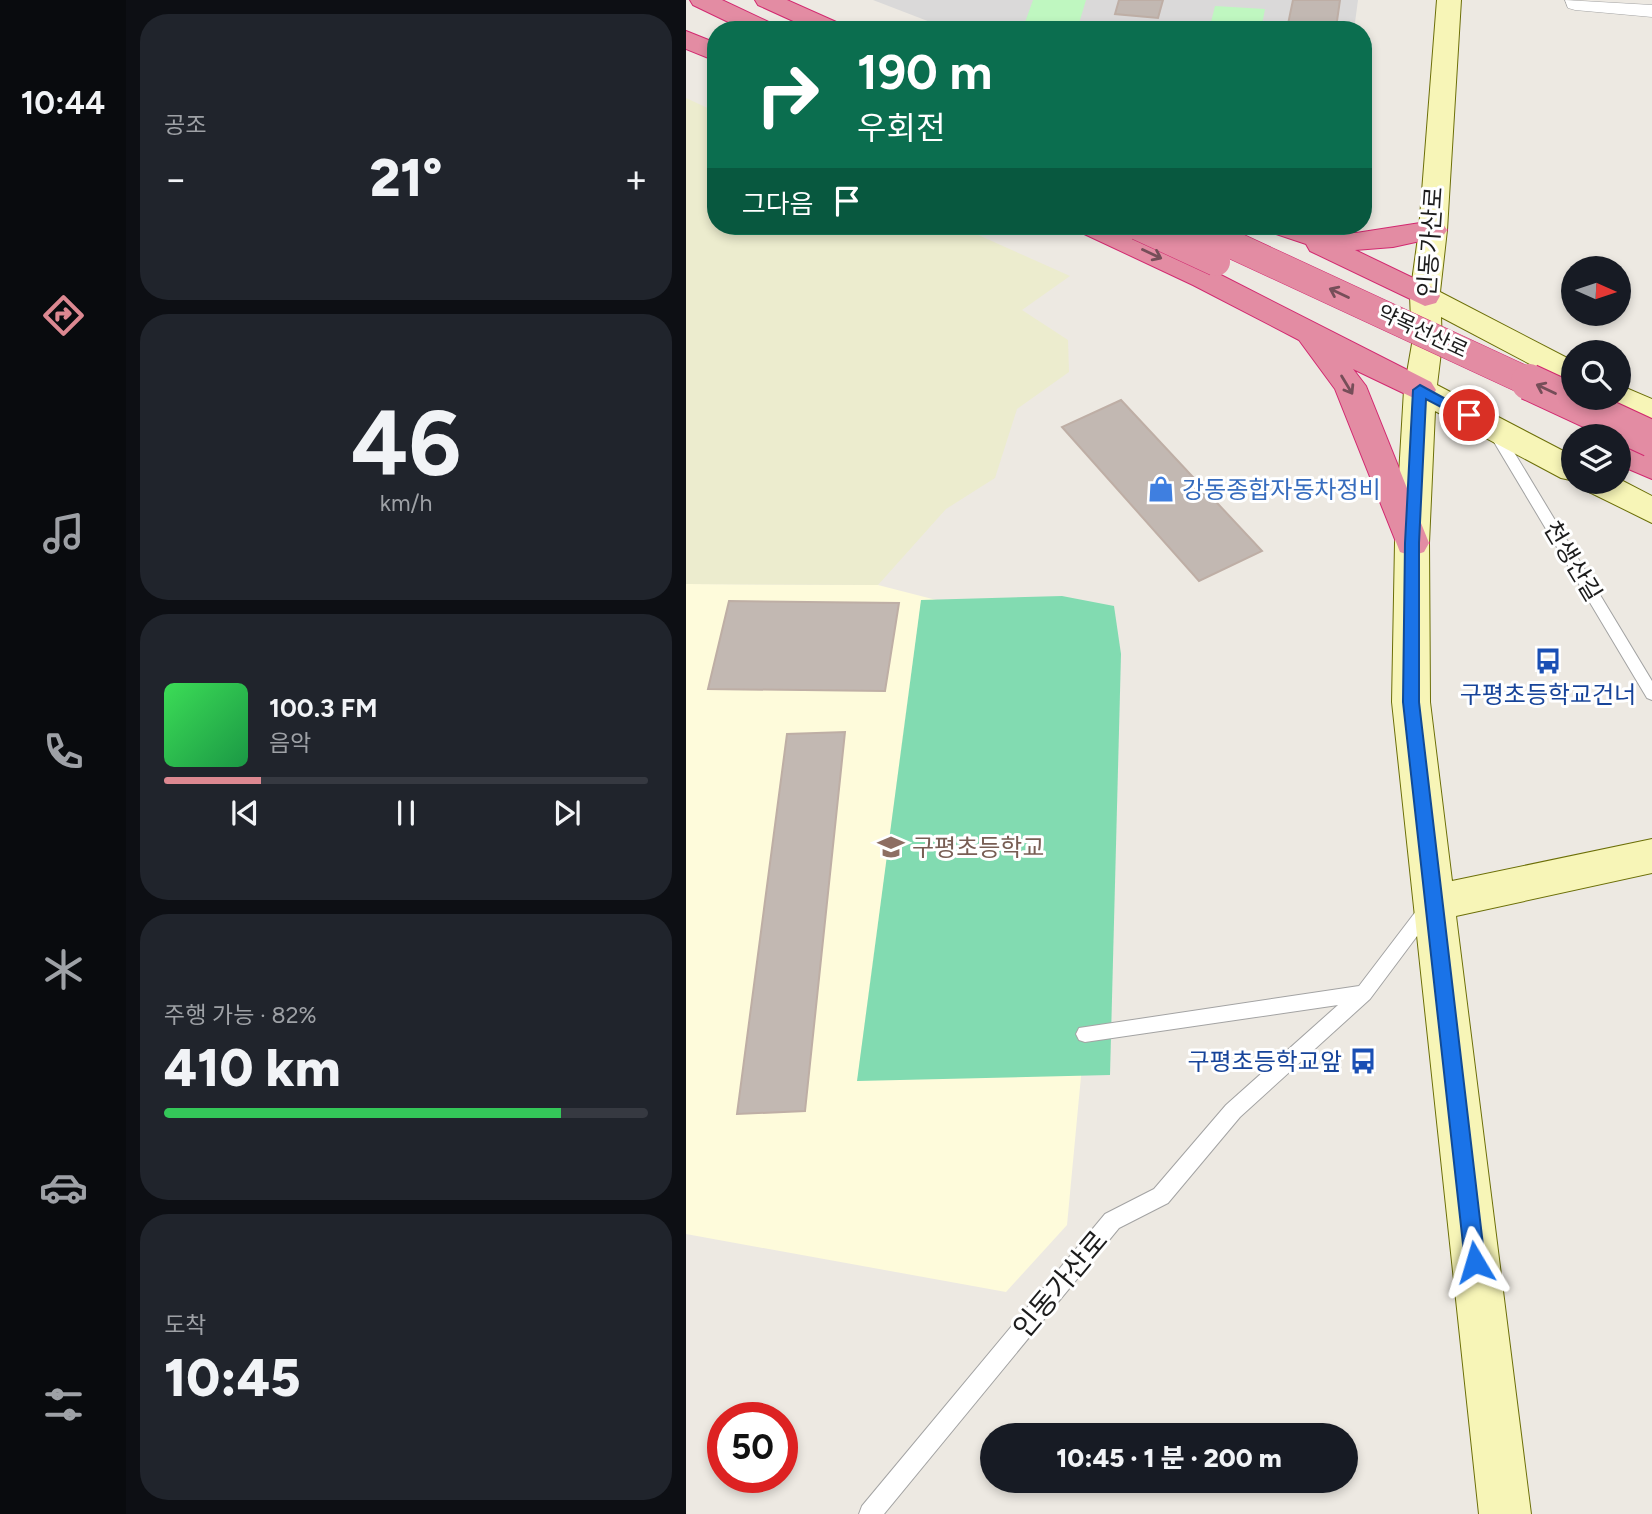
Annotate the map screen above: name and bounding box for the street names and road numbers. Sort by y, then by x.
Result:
street label: 인동가산로 [1412,186,1448,298]
street label: 약목선산로 [1374,299,1472,363]
street label: 천생산길 [1538,516,1608,606]
street label: 인동가산로 [1006,1224,1114,1344]

